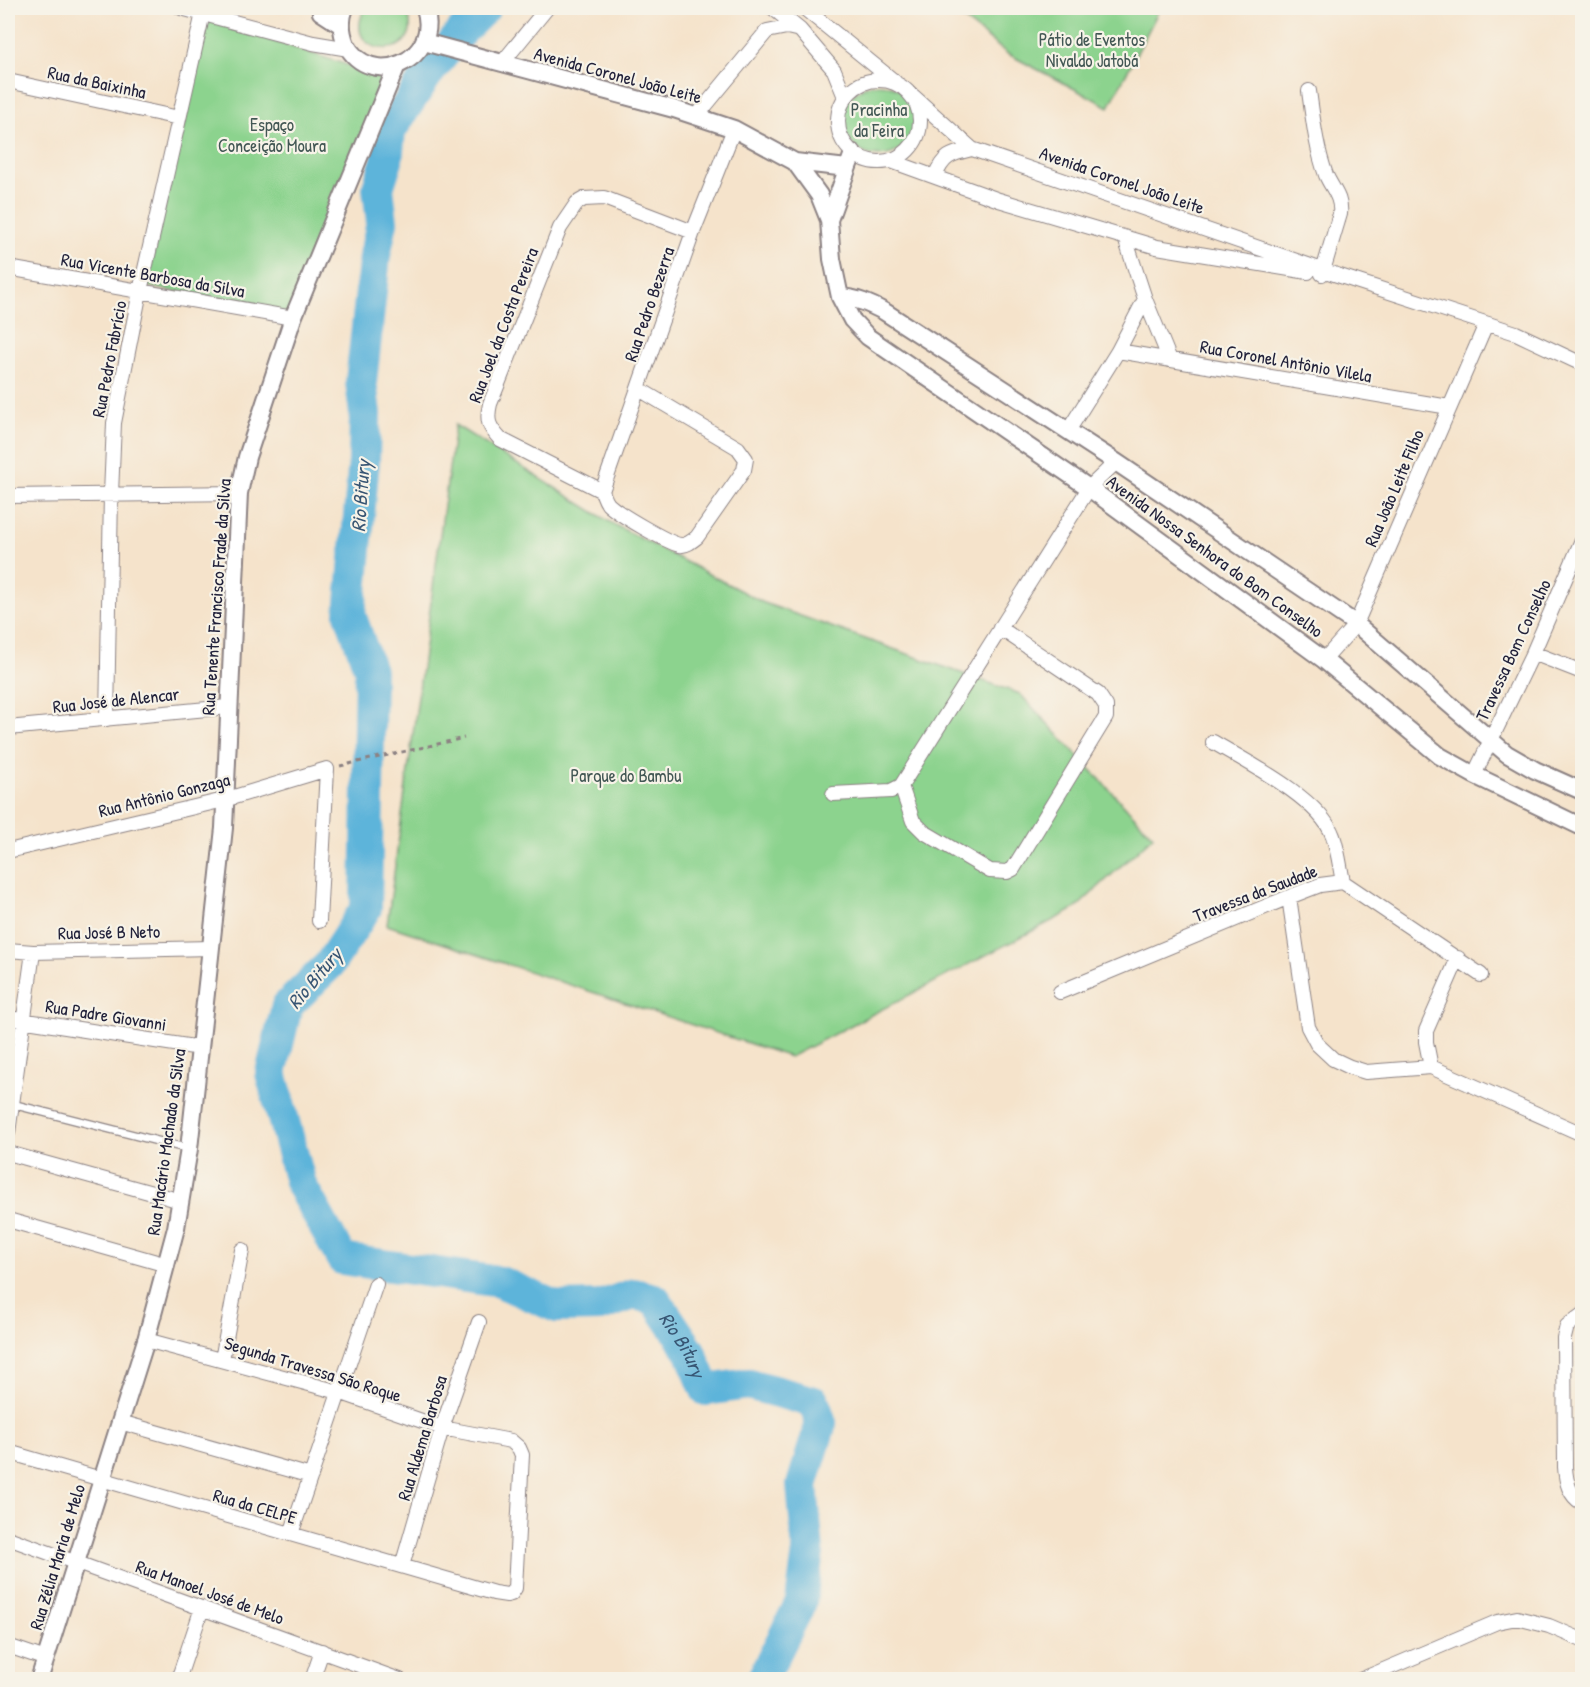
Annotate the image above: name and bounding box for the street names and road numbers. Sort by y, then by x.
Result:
street label: Avenida Coronel João Leite [531,41,705,109]
street label: Rua da Baixinha [46,59,148,105]
street label: Avenida Coronel João Leite [1036,140,1208,220]
street label: Rua Pedro Bezerra [618,243,680,365]
street label: Rua Joel da Costa Pereira [462,244,544,406]
street label: Rua Vicente Barbosa da Silva [59,247,247,303]
street label: Rua Pedro Fabrício [85,299,133,419]
street label: Rua Coronel Antônio Vilela [1198,334,1374,388]
street label: Rua João Leite Filho [1358,426,1430,550]
street label: Avenida Nossa Senhora do Bom Conselho [1102,469,1328,643]
street label: Rua Tenente Francisco Frade da Silva [195,478,237,716]
street label: Travessa Bom Conselho [1469,575,1557,725]
street label: Rua José de Alencar [52,681,180,719]
street label: Rua Antônio Gonzaga [96,767,232,823]
street label: Travessa da Saudade [1189,858,1321,928]
street label: Rua José B Neto [58,919,160,945]
street label: Rua Padre Giovanni [44,993,168,1037]
street label: Rua Macário Machado da Silva [141,1047,191,1237]
street label: Segunda Travessa São Roque [222,1330,404,1408]
street label: Rua Aldema Barbosa [391,1372,453,1504]
street label: Rua Zélia Maria de Melo [23,1481,91,1633]
street label: Rua da CELPE [210,1482,300,1530]
street label: Rua Manoel José de Melo [132,1554,288,1630]

